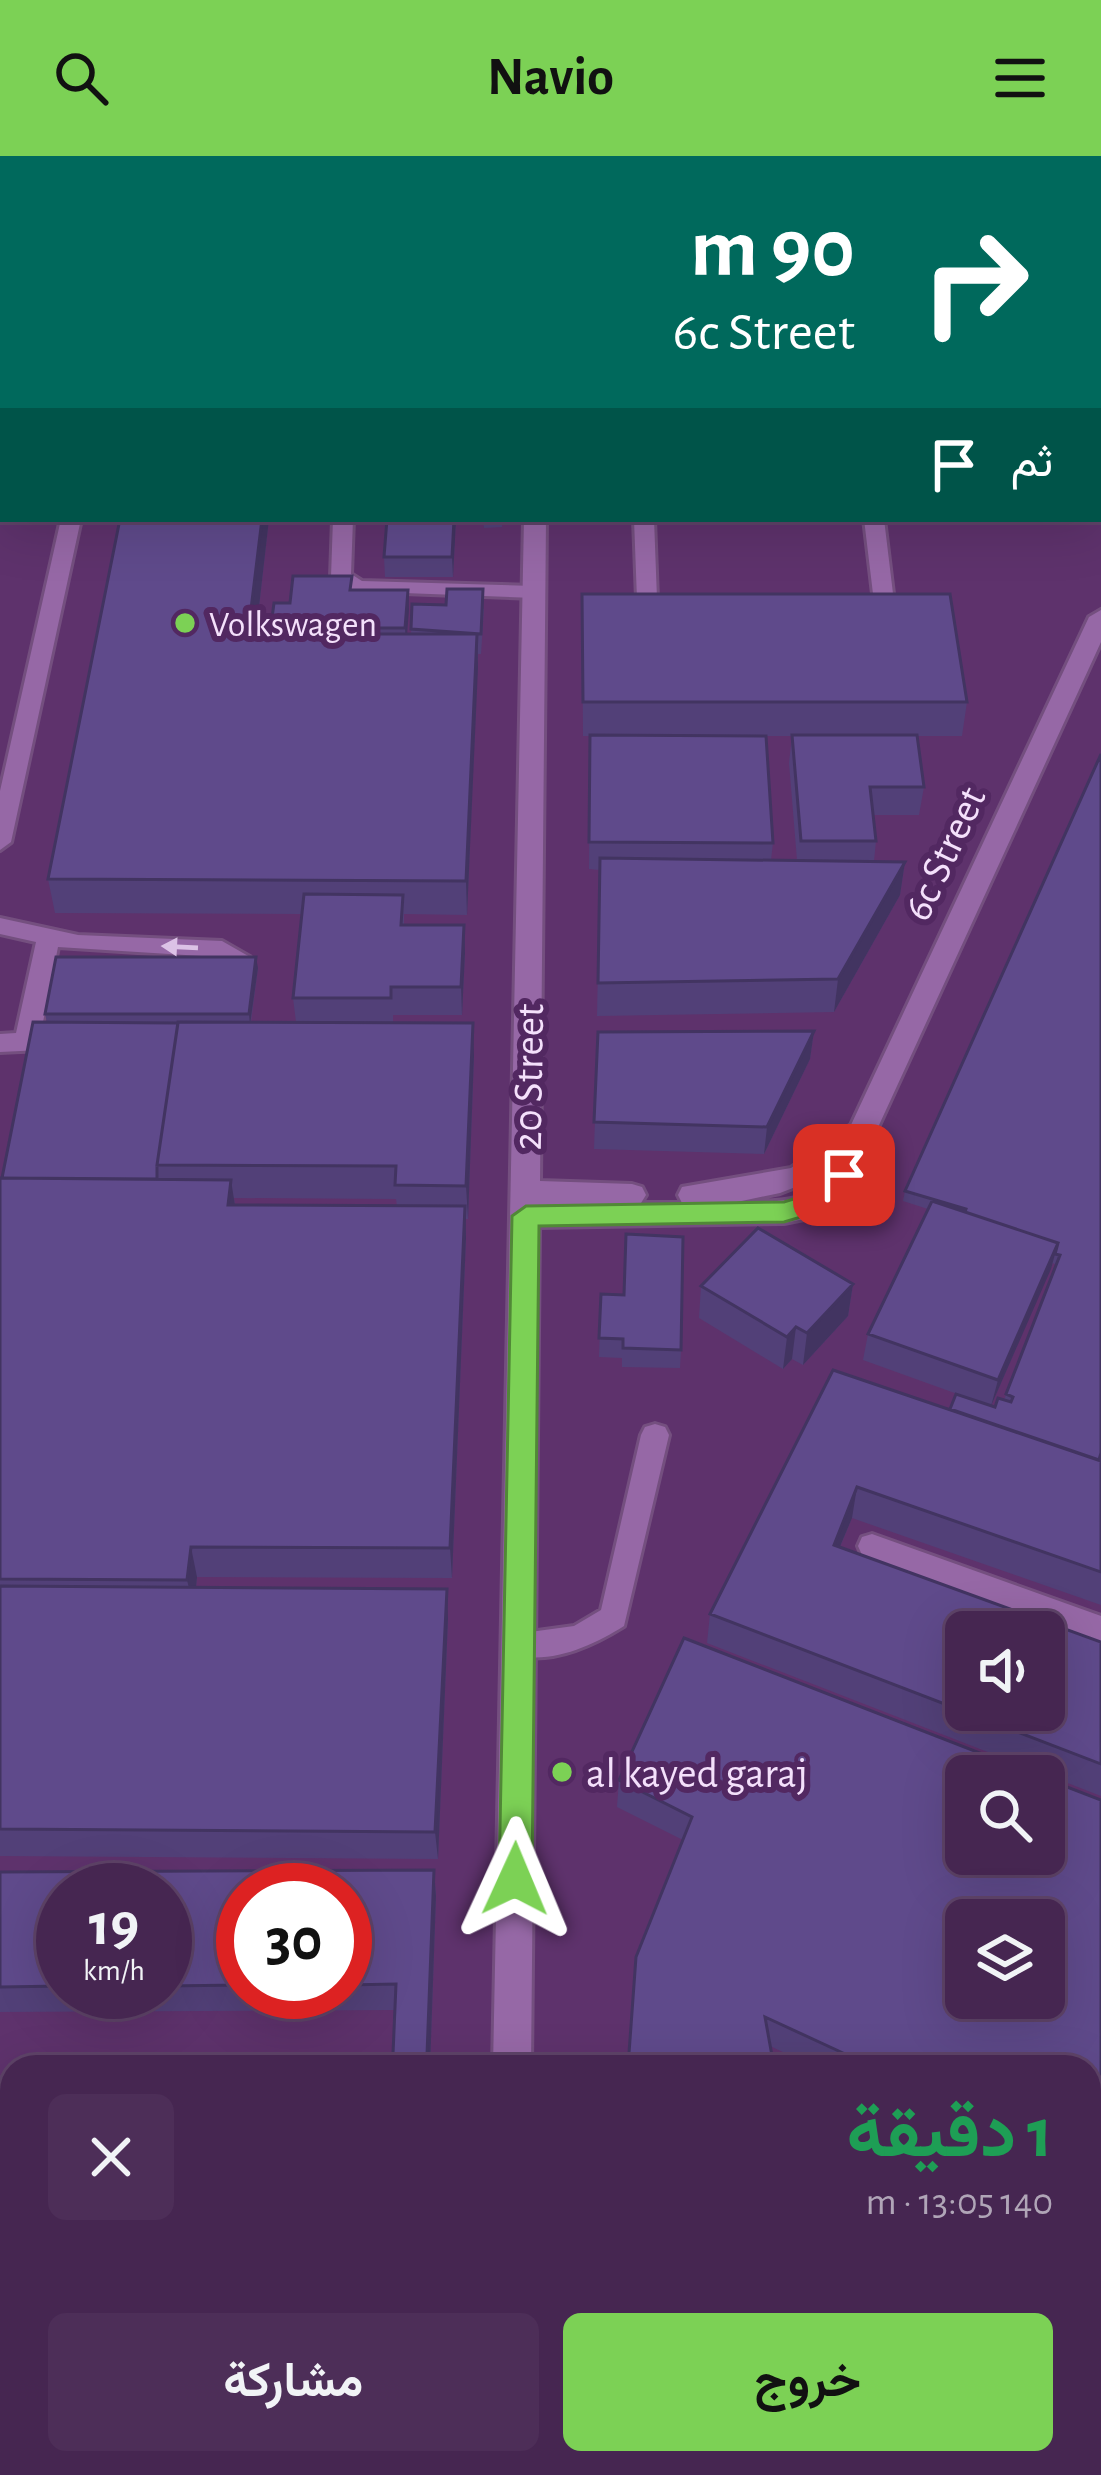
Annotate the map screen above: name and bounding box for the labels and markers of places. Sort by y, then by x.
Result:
place label: Volkswagen [209,607,377,643]
marker: Volkswagen [172,610,198,636]
pin [793,1124,895,1226]
place label: al kayed garaj [586,1753,808,1795]
marker: al kayed garaj [549,1759,575,1785]

